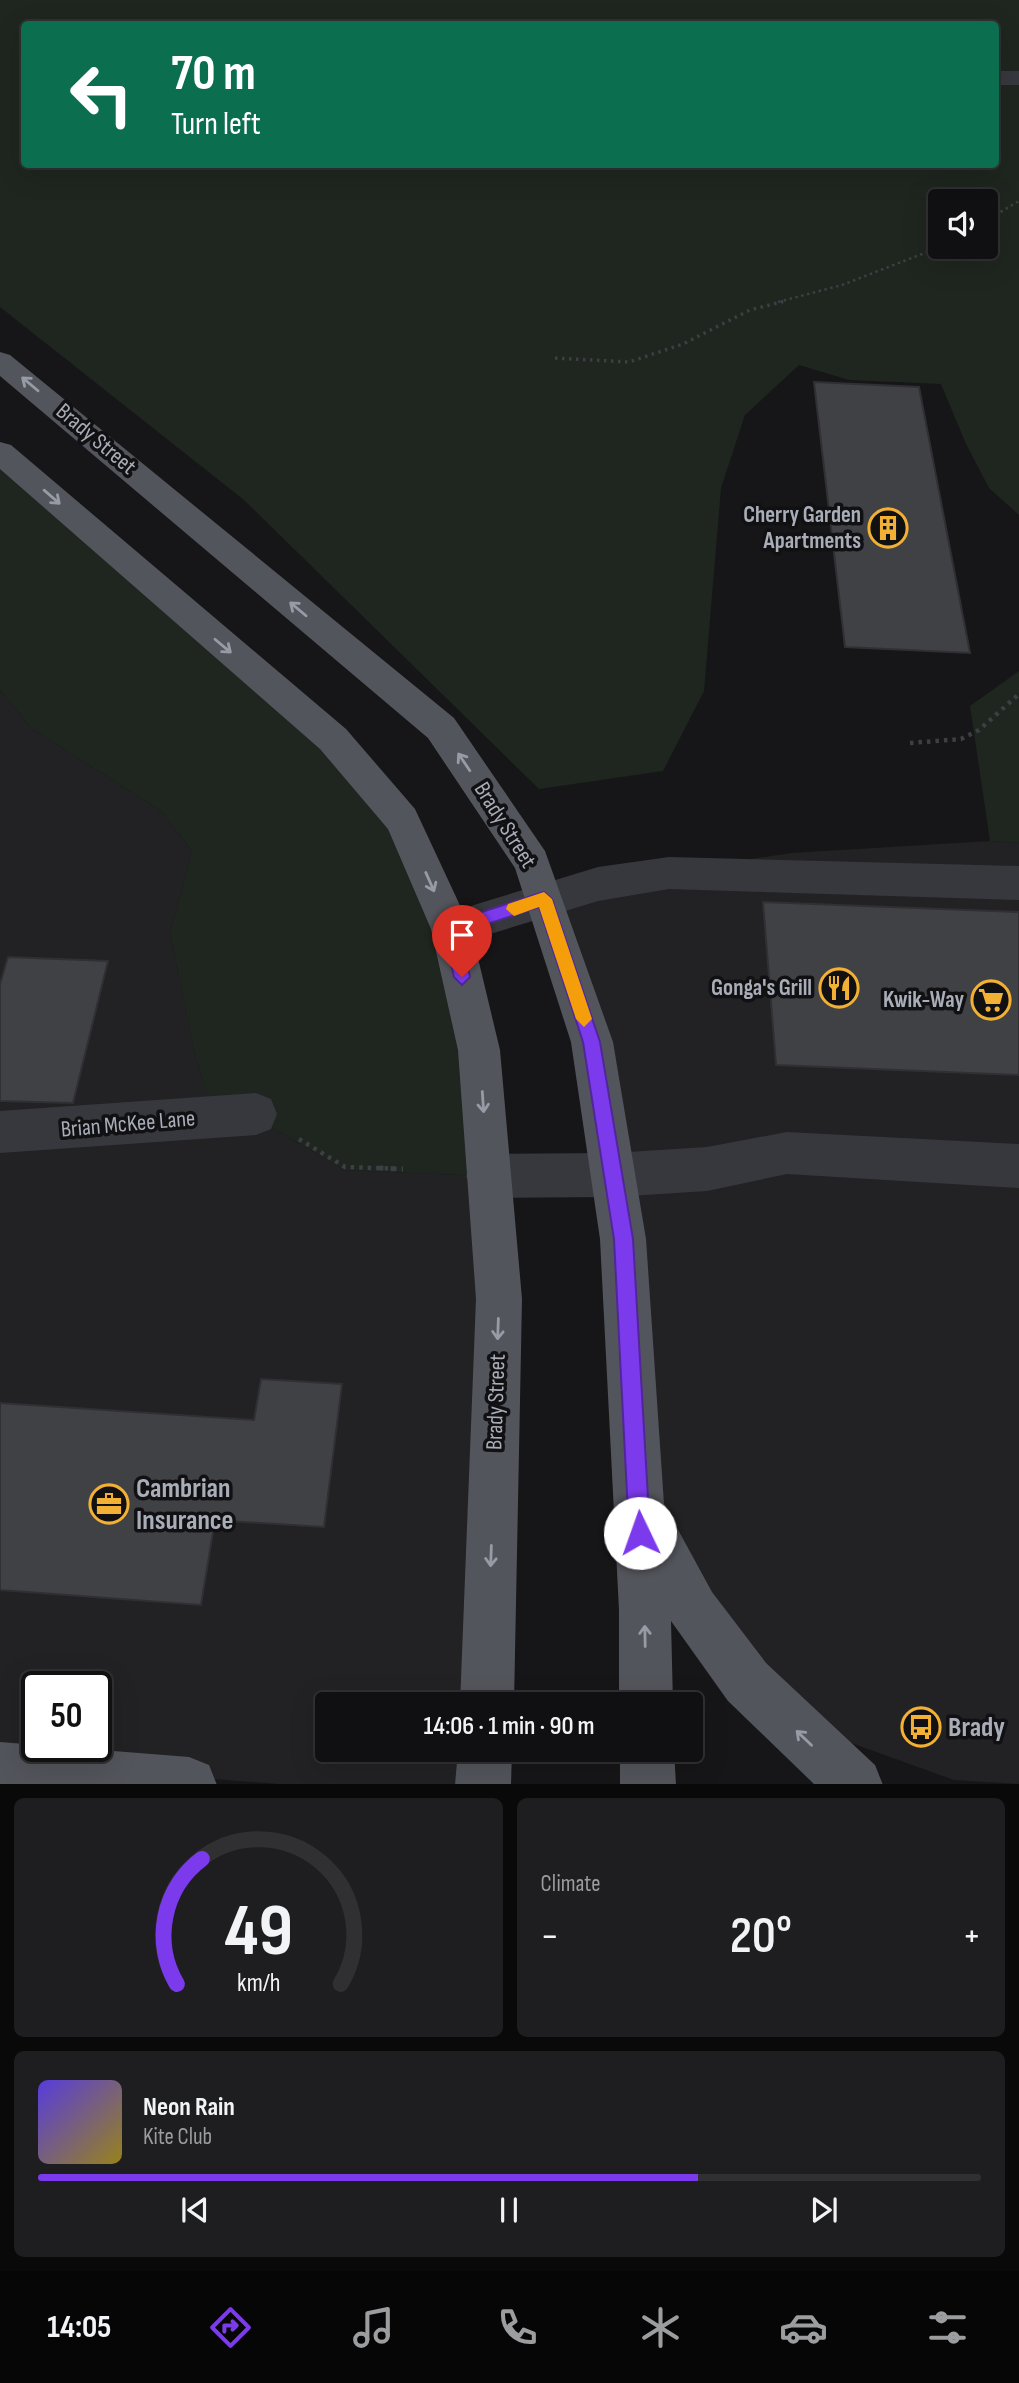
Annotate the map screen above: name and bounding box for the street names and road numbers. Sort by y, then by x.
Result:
street label: Brady Street [50,397,142,481]
street label: Brady Street [468,777,542,873]
street label: Brian McKee Lane [60,1104,196,1144]
street label: Brady Street [480,1354,512,1450]

